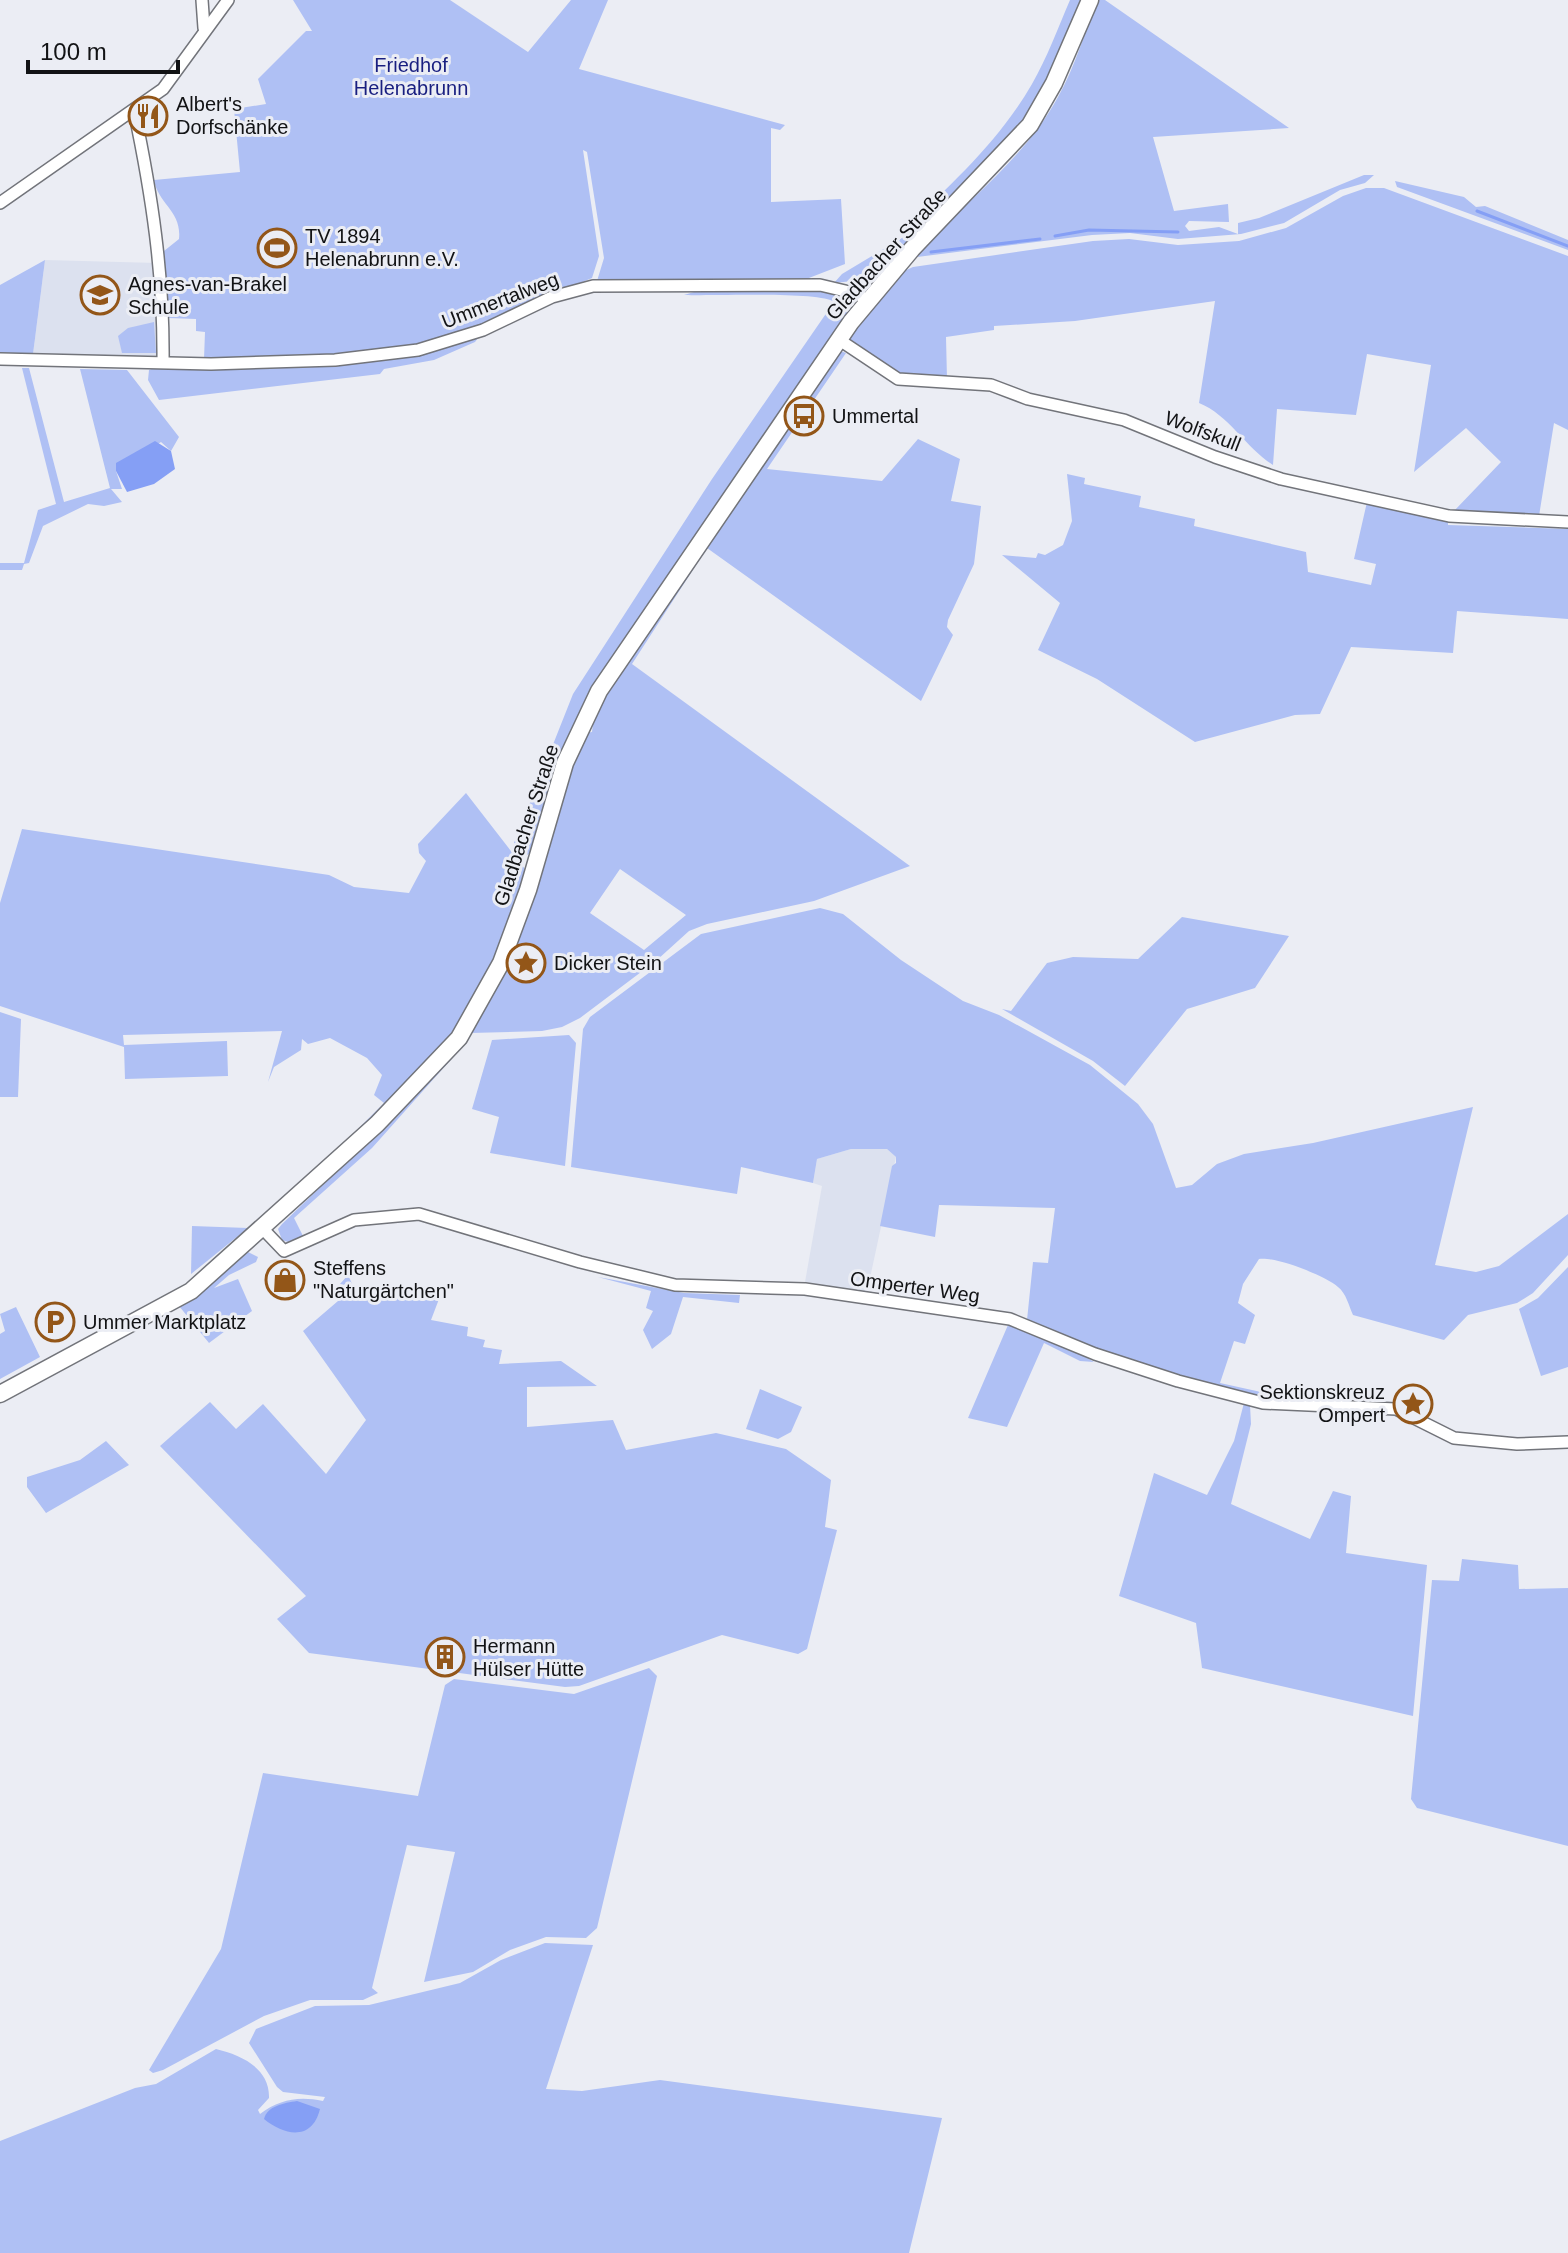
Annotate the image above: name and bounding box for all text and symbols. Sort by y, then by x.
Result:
scale bar [28,24,178,74]
text: 100 m [40,38,107,65]
park label: Friedhof Helenabrunn [354,54,468,99]
place label: Albert's Dorfschänke [176,93,288,138]
restaurant icon: Albert's Dorfschänke [127,95,169,137]
street label: Gladbacher Straße [821,184,951,324]
place label: TV 1894 Helenabrunn e.V. [305,225,459,270]
sports icon: TV 1894 Helenabrunn e.V. [256,227,298,269]
street label: Ummertalweg [438,268,562,332]
place label: Agnes-van-Brakel Schule [128,273,287,318]
school or university icon: Agnes-van-Brakel Schule [79,274,121,316]
bus stop icon: Ummertal [783,395,825,437]
place label: Ummertal [832,405,919,427]
street label: Wolfskull [1162,406,1244,456]
street label: Gladbacher Straße [489,741,563,909]
place icon: Dicker Stein [505,942,547,984]
place label: Dicker Stein [554,952,662,974]
place label: Steffens "Naturgärtchen" [313,1257,454,1302]
shop icon: Steffens "Naturgärtchen" [264,1259,306,1301]
street label: Omperter Weg [849,1267,981,1307]
parking icon: Ummer Marktplatz [34,1301,76,1343]
place label: Ummer Marktplatz [83,1311,246,1333]
place label: Sektionskreuz Ompert [1259,1381,1385,1426]
place icon: Sektionskreuz Ompert [1392,1383,1434,1425]
place label: Hermann Hülser Hütte [473,1635,584,1680]
building icon: Hermann Hülser Hütte [424,1636,466,1678]

